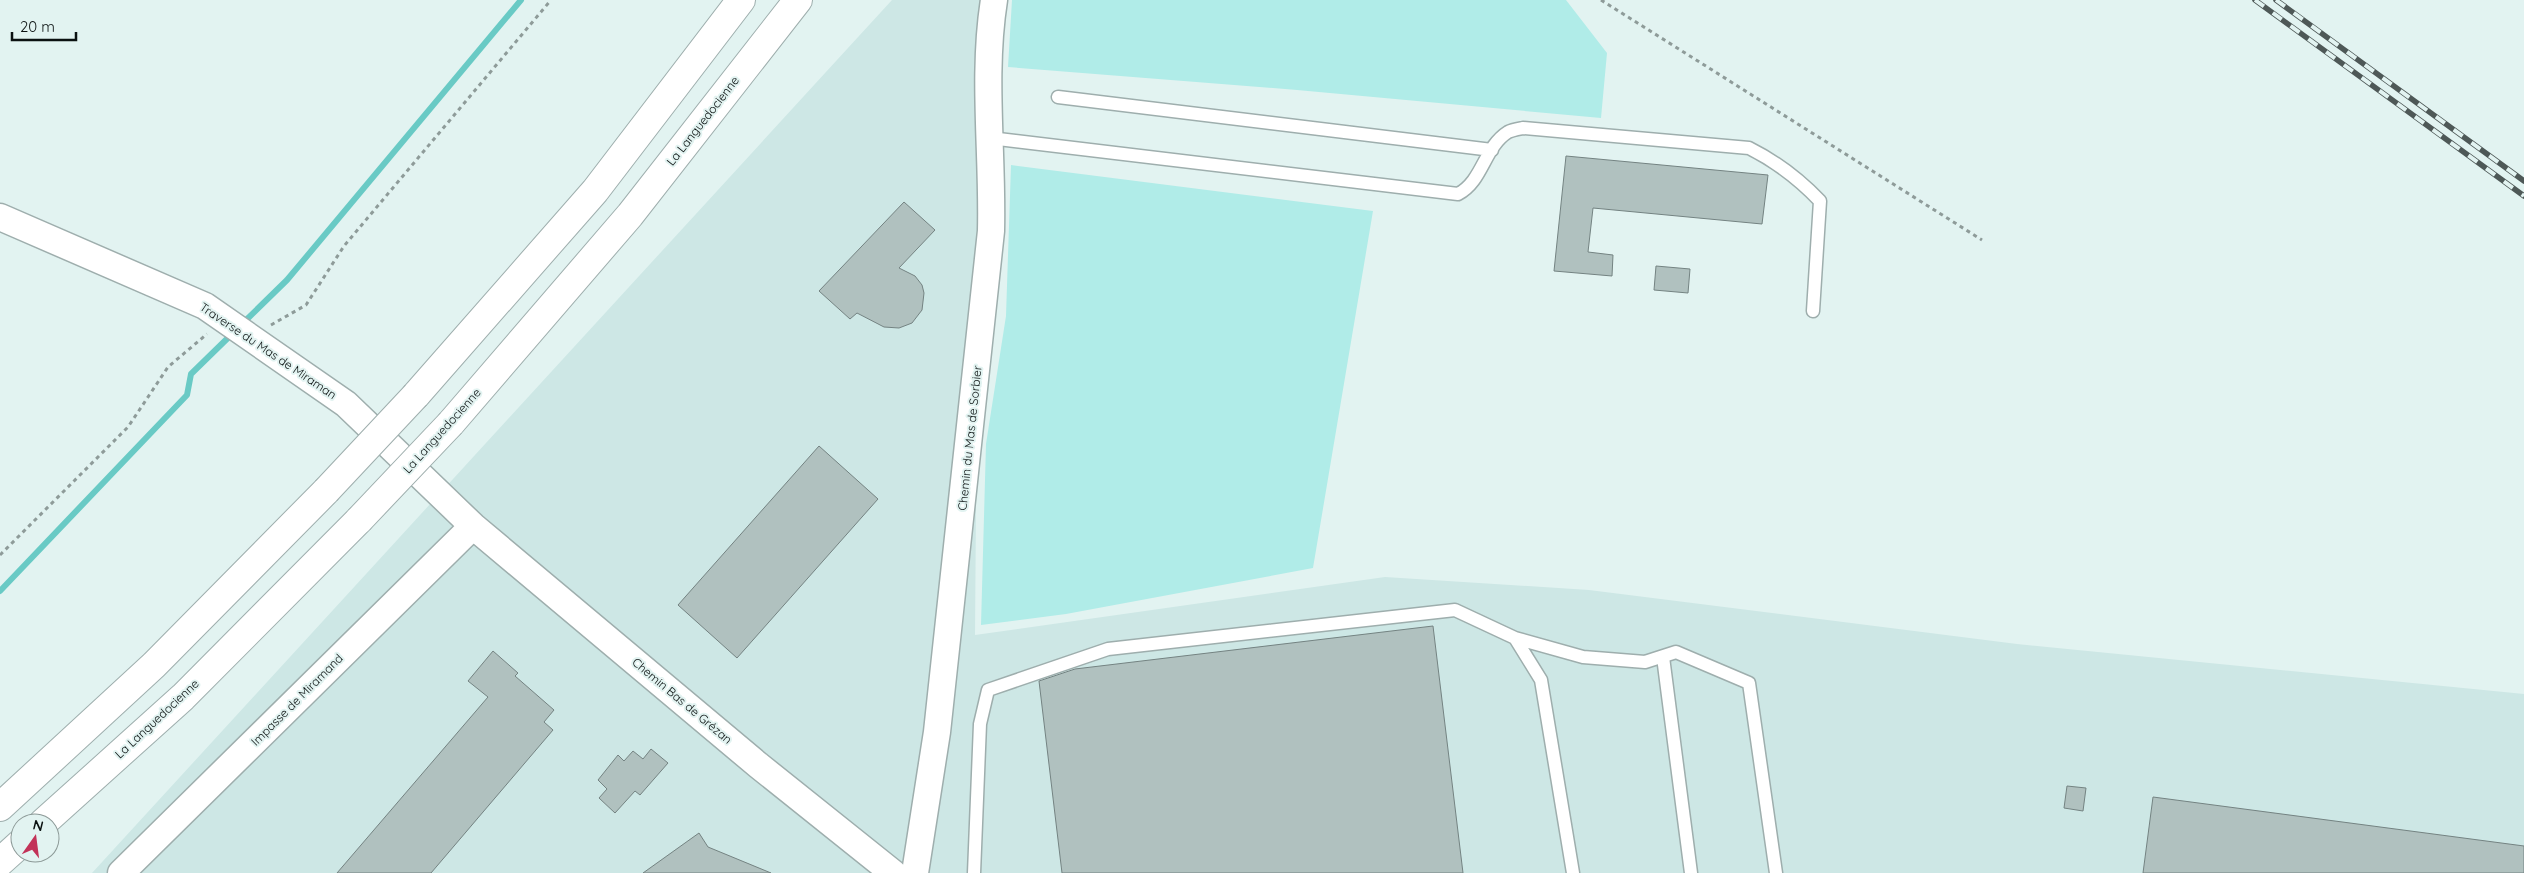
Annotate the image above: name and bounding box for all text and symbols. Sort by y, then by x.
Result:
scale bar [12,10,76,42]
text: 20 m [20,17,55,36]
street label: La Languedocienne [663,73,742,168]
street label: Traverse du Mas de Miraman [197,299,340,402]
street label: Chemin du Mas de Sorbier [954,364,985,511]
street label: La Languedocienne [399,385,484,476]
street label: Impasse de Miramand [248,651,346,749]
street label: Chemin Bas de Grézan [629,654,735,747]
street label: La Languedocienne [112,676,202,761]
north arrow [10,813,60,863]
text: N [31,815,45,835]

